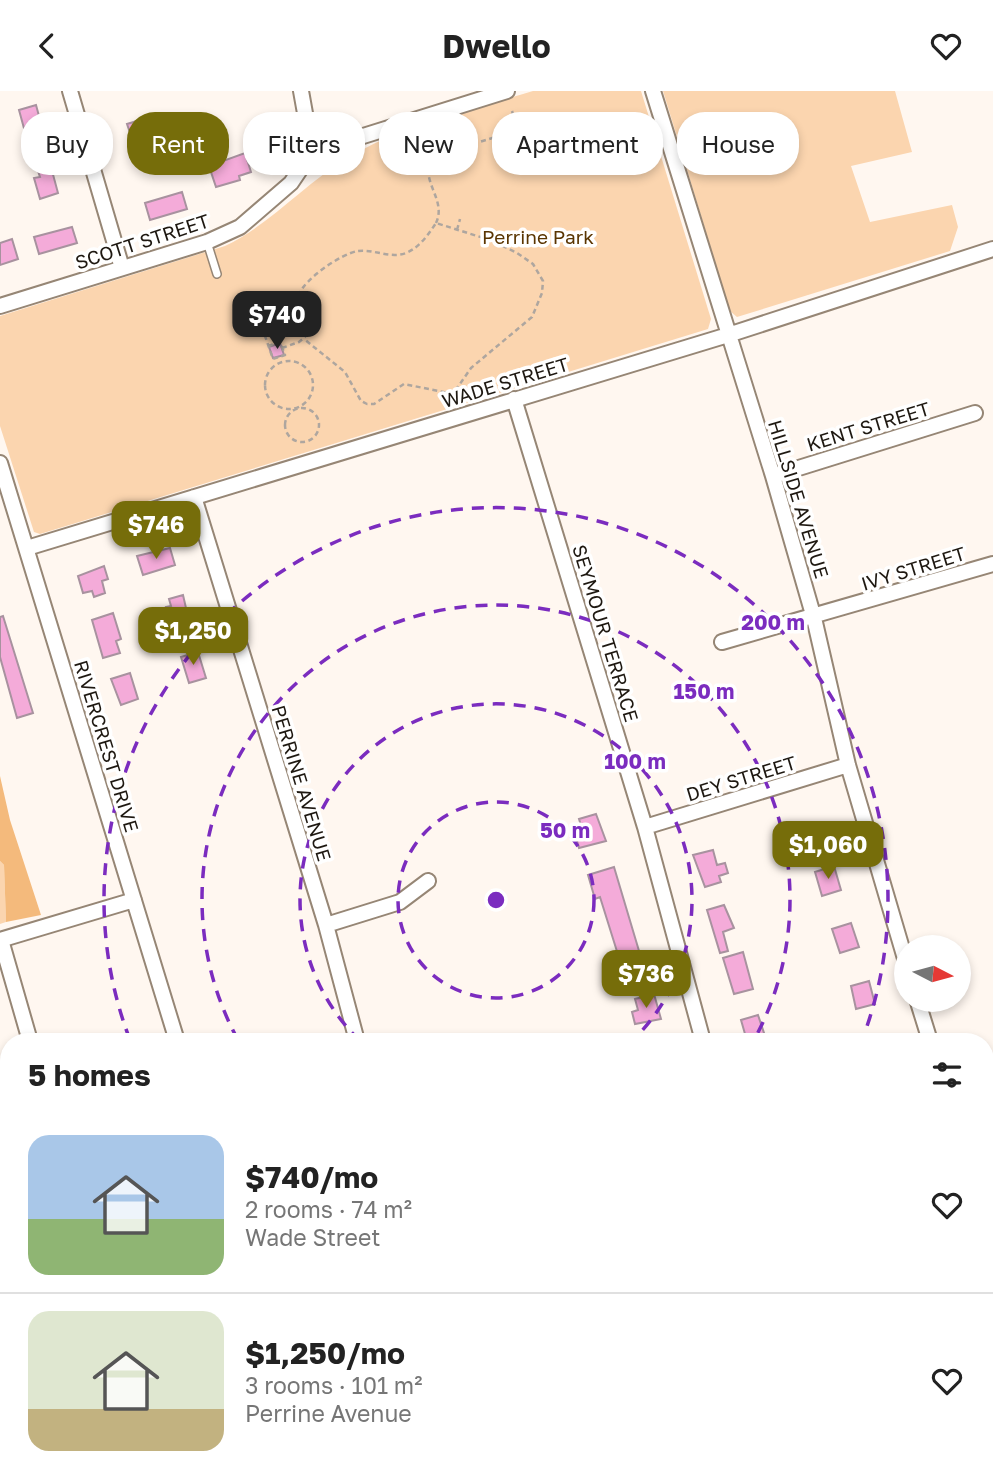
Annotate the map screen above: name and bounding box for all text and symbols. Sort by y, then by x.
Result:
icon: back [28,27,66,65]
text: Dwello [442,27,551,65]
icon: heart [927,27,965,65]
chip: Buy [21,112,113,175]
chip: Rent [127,112,229,175]
chip: Filters [243,112,365,175]
chip: New [379,112,478,175]
chip: Apartment [492,112,663,175]
chip: House [677,112,799,175]
street label: SCOTT STREET [72,208,212,274]
park label: Perrine Park [482,225,594,248]
pin: $740 [236,292,318,351]
text: $740 [248,300,306,328]
street label: WADE STREET [439,352,571,412]
street label: KENT STREET [804,396,933,456]
street label: HILLSIDE AVENUE [764,417,834,581]
pin: $746 [115,501,197,561]
text: $746 [128,510,184,538]
street label: IVY STREET [858,541,968,595]
street label: SEYMOUR TERRACE [568,542,644,724]
pin: $1,250 [136,607,250,667]
text: 200 m [741,609,805,635]
text: $1,250 [154,616,232,644]
street label: RIVERCREST DRIVE [70,657,144,835]
text: 150 m [674,678,734,704]
street label: PERRINE AVENUE [267,702,337,864]
text: 100 m [604,748,666,774]
street label: DEY STREET [683,750,799,806]
text: 50 m [540,817,590,843]
pin: $1,060 [771,821,885,881]
text: $1,060 [788,830,868,858]
centre of rings [484,888,508,912]
north arrow [894,935,971,1011]
map controls [894,935,971,1012]
pin: $736 [605,951,687,1010]
text: $736 [618,959,674,987]
icon: filters [928,1056,966,1094]
text: 5 homes [28,1057,151,1093]
text: $740/mo [245,1159,378,1195]
icon: home [84,1163,168,1247]
icon: heart [928,1186,966,1224]
text: 2 rooms · 74 m² [245,1195,412,1223]
text: Wade Street [245,1223,380,1251]
text: $1,250/mo [245,1335,405,1371]
icon: home [84,1339,168,1423]
icon: heart [928,1362,966,1400]
text: 3 rooms · 101 m² [245,1371,422,1399]
text: Perrine Avenue [245,1399,412,1427]

